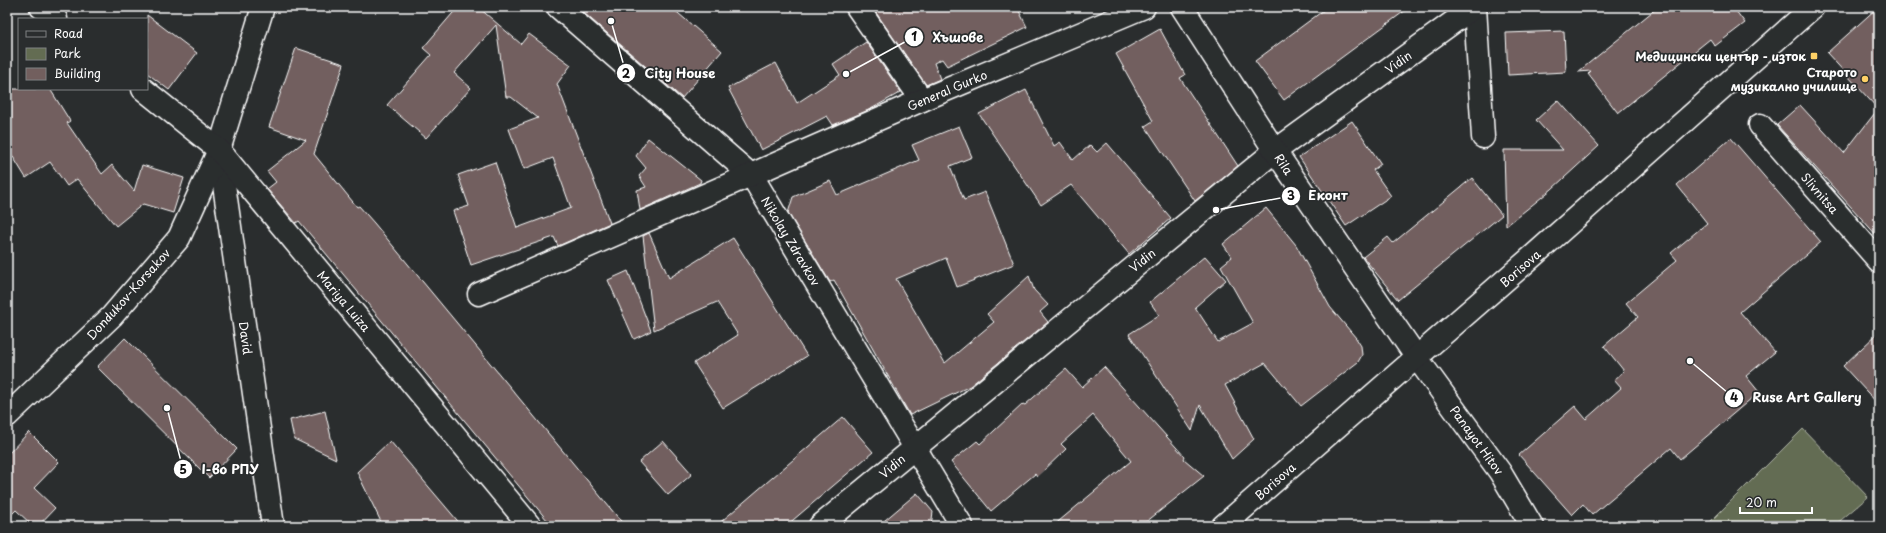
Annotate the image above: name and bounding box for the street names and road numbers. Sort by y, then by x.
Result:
street label: Vidin [1381,46,1415,78]
street label: General Gurko [904,65,990,115]
street label: Rila [1270,150,1298,179]
street label: Slivnitsa [1797,169,1843,218]
street label: Nikolay Zdravkov [757,193,825,289]
street label: Dondukov-Korsakov [82,244,174,344]
street label: Vidin [1125,244,1159,276]
street label: Borisova [1496,245,1545,291]
street label: Mariya Luiza [313,267,375,336]
street label: David [235,320,257,356]
street label: Panayot Hitov [1446,402,1508,478]
street label: Vidin [875,450,909,482]
street label: Borisova [1251,458,1300,504]

